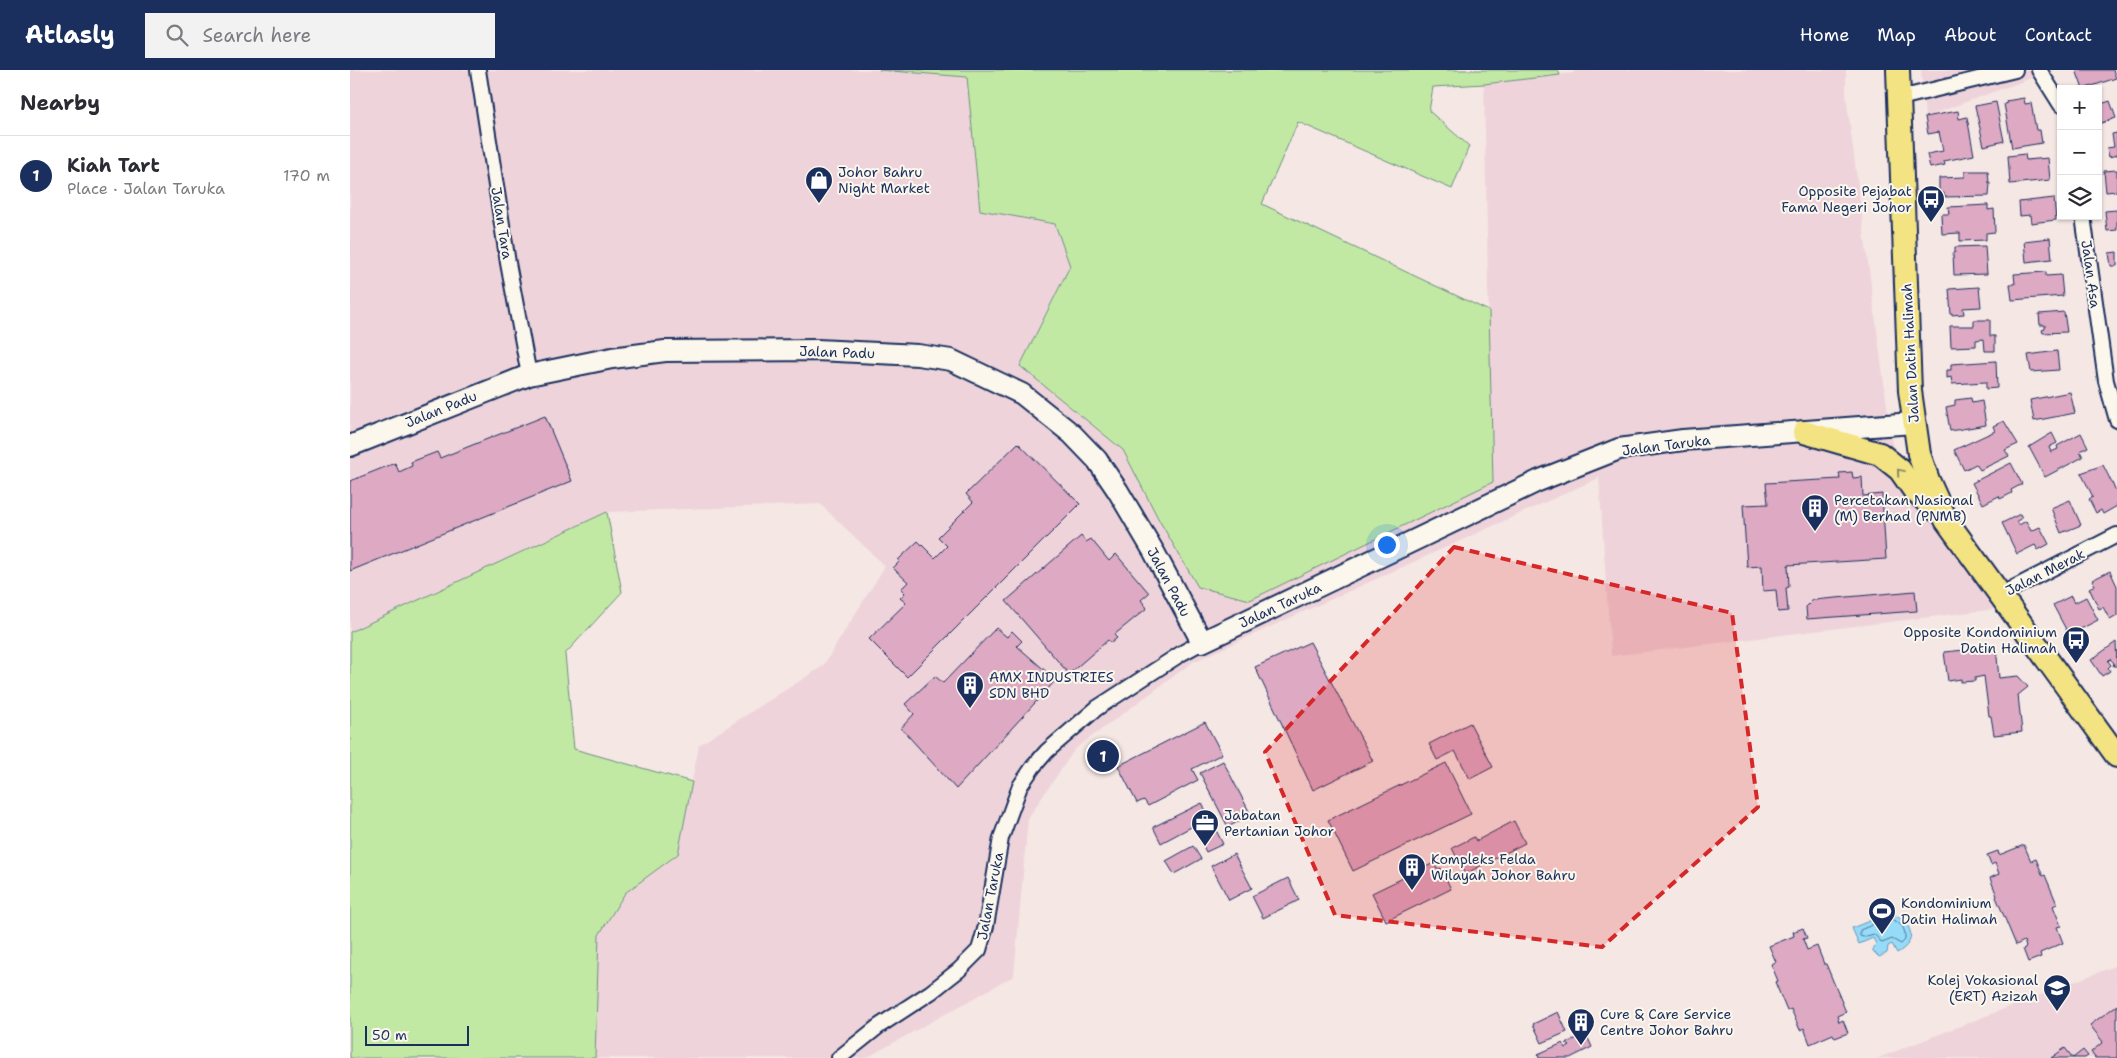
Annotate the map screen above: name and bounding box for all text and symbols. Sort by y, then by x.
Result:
search box [145,13,495,58]
text: Atlasly [25,19,115,51]
icon: search [163,21,191,49]
text: Search here [203,23,311,48]
text: Home [1800,23,1849,47]
text: Map [1877,23,1916,47]
text: About [1944,23,1997,47]
text: Contact [2025,23,2092,47]
map controls [2057,85,2102,220]
button: + [2057,85,2102,130]
text: Nearby [20,89,100,117]
button: − [2057,130,2102,175]
text: Kiah Tart [67,153,160,178]
place label: Johor Bahru Night Market [838,163,930,197]
text: 1 [32,165,40,186]
text: 170 m [283,165,330,186]
shop icon: Johor Bahru Night Market [804,165,834,204]
button: layers [2057,175,2102,220]
text: Place · Jalan Taruka [67,178,225,199]
place label: Opposite Pejabat Fama Negeri Johor [1781,182,1912,216]
bus stop icon: Opposite Pejabat Fama Negeri Johor [1916,184,1946,223]
street label: Jalan Tara [487,186,517,261]
street label: Jalan Asa [2077,239,2105,310]
street label: Jalan Datin Halimah [1897,283,1923,423]
street label: Jalan Padu [799,342,875,362]
street label: Jalan Padu [402,386,480,432]
street label: Jalan Taruka [1621,431,1712,459]
one-way arrow [1898,469,1906,478]
place label: Percetakan Nasional (M) Berhad (PNMB) [1834,491,1974,525]
building icon: Percetakan Nasional (M) Berhad (PNMB) [1800,493,1830,532]
your location [1374,532,1400,558]
street label: Jalan Padu [1143,544,1195,620]
street label: Jalan Merak [2002,544,2088,600]
street label: Jalan Taruka [1236,578,1324,632]
place label: Opposite Kondominium Datin Halimah [1903,623,2057,657]
bus stop icon: Opposite Kondominium Datin Halimah [2061,625,2091,664]
place label: AMX INDUSTRIES SDN BHD [989,668,1114,702]
building icon: AMX INDUSTRIES SDN BHD [955,670,985,709]
pin: 1 [1087,737,1119,775]
place label: Jabatan Pertanian Johor [1224,806,1335,840]
office icon: Jabatan Pertanian Johor [1190,808,1220,847]
street label: Jalan Taruka [973,850,1007,941]
place label: Kompleks Felda Wilayah Johor Bahru [1431,850,1576,884]
building icon: Kompleks Felda Wilayah Johor Bahru [1397,852,1427,891]
place label: Kondominium Datin Halimah [1901,894,1998,928]
sports icon: Kondominium Datin Halimah [1867,896,1897,935]
place label: Kolej Vokasional (ERT) Azizah [1927,971,2039,1005]
school or university icon: Kolej Vokasional (ERT) Azizah [2042,973,2072,1012]
place label: Cure & Care Service Centre Johor Bahru [1600,1005,1733,1039]
building icon: Cure & Care Service Centre Johor Bahru [1566,1007,1596,1046]
scale bar [365,1023,469,1046]
text: 50 m [372,1026,407,1044]

